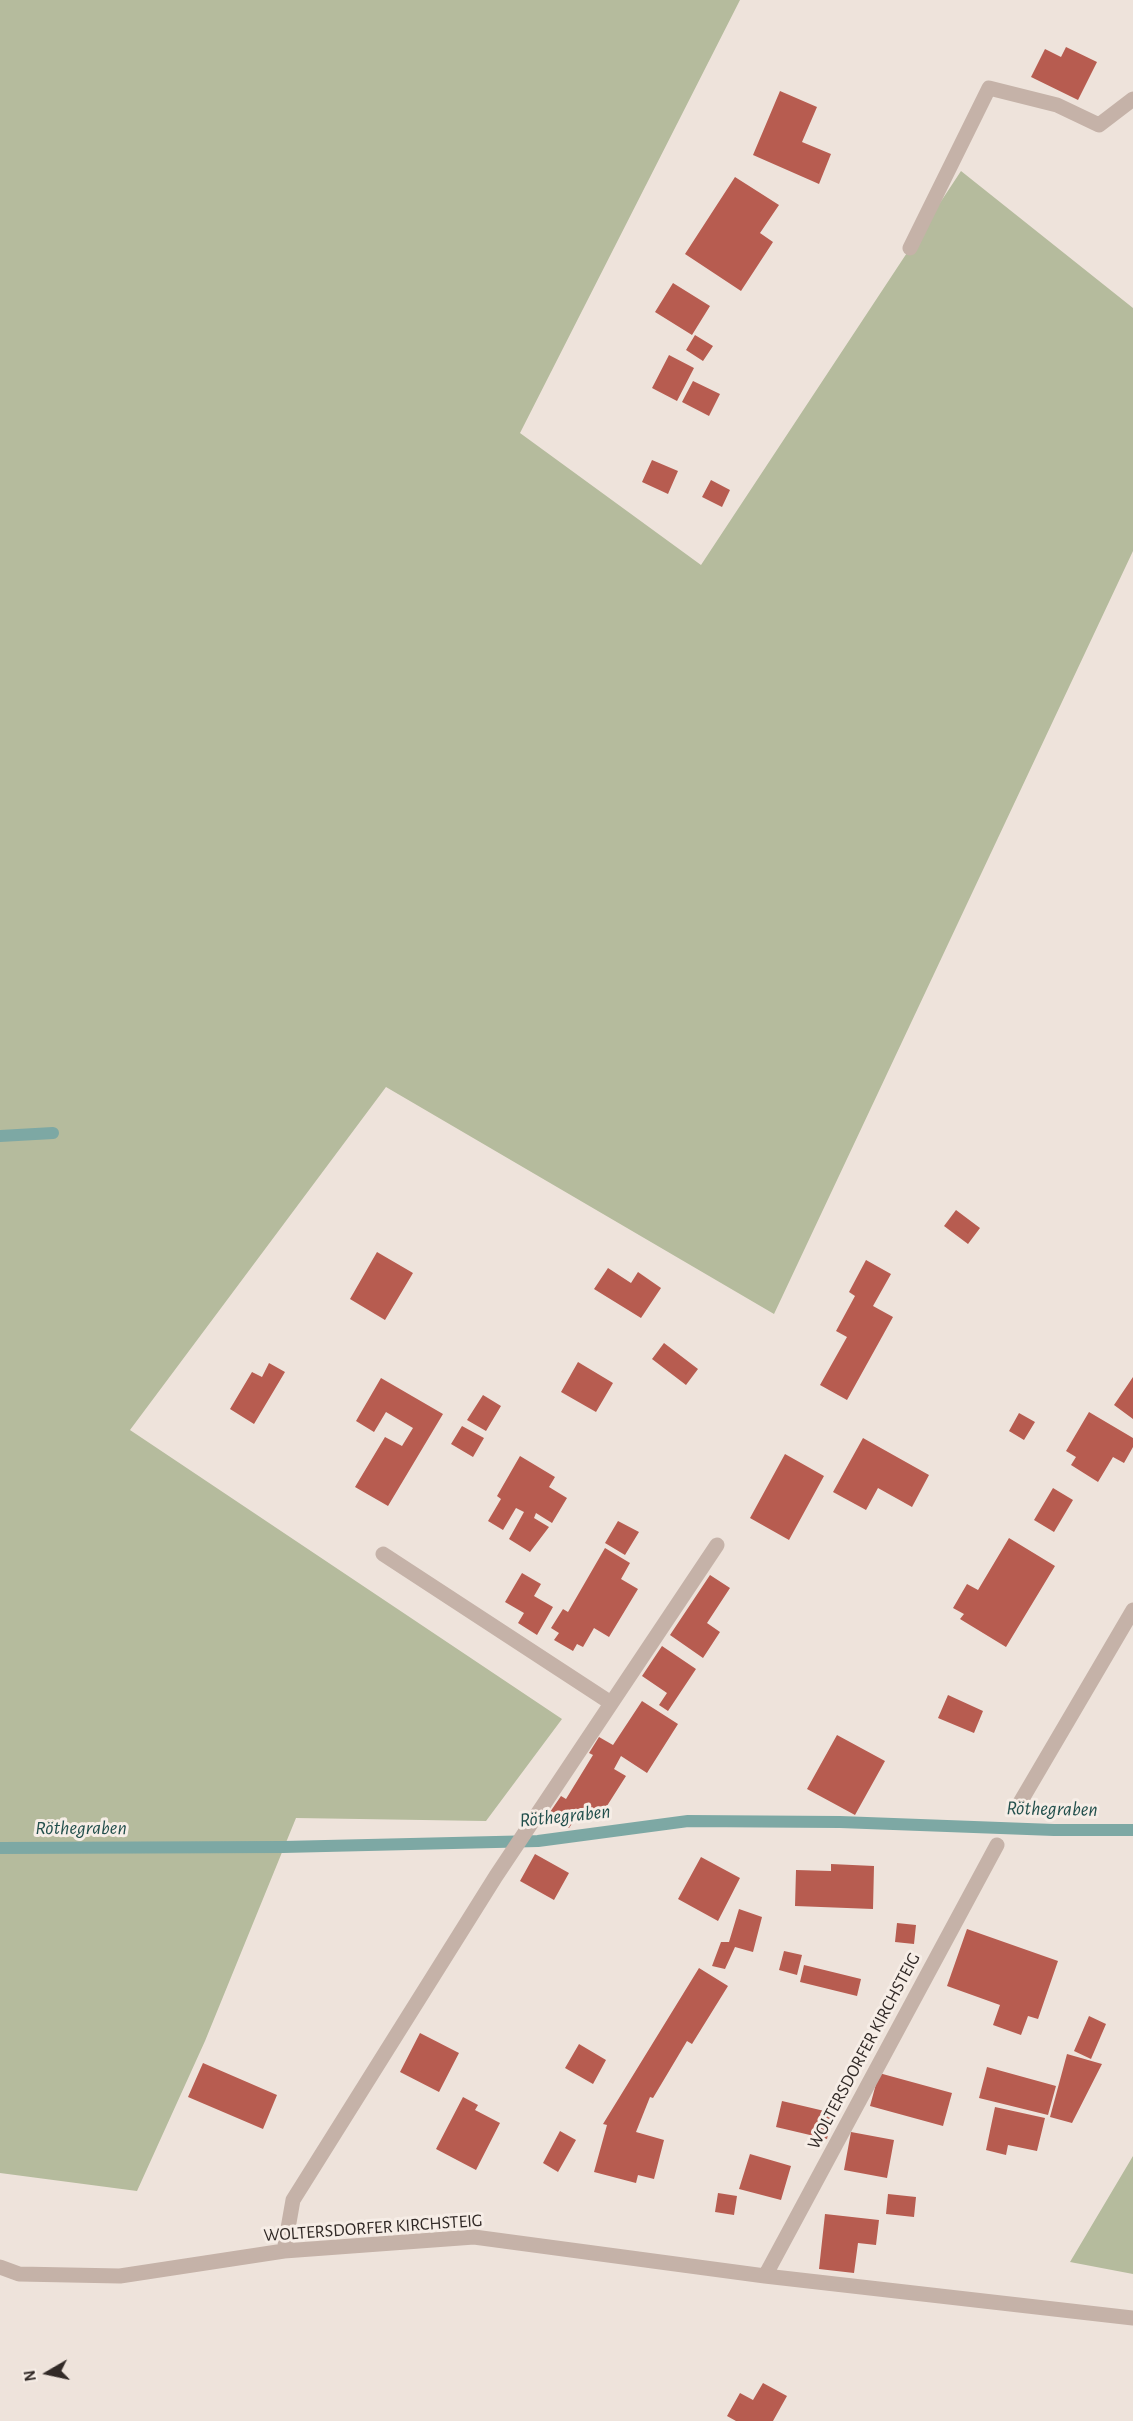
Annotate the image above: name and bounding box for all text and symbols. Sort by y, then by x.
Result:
water label: Röthegraben [1006,1796,1098,1822]
water label: Röthegraben [518,1799,612,1833]
water label: Röthegraben [35,1816,127,1840]
street label: WOLTERSDORFER KIRCHSTEIG [803,1949,925,2153]
street label: WOLTERSDORFER KIRCHSTEIG [263,2210,483,2246]
north arrow [18,2343,78,2403]
text: N [21,2369,39,2383]

